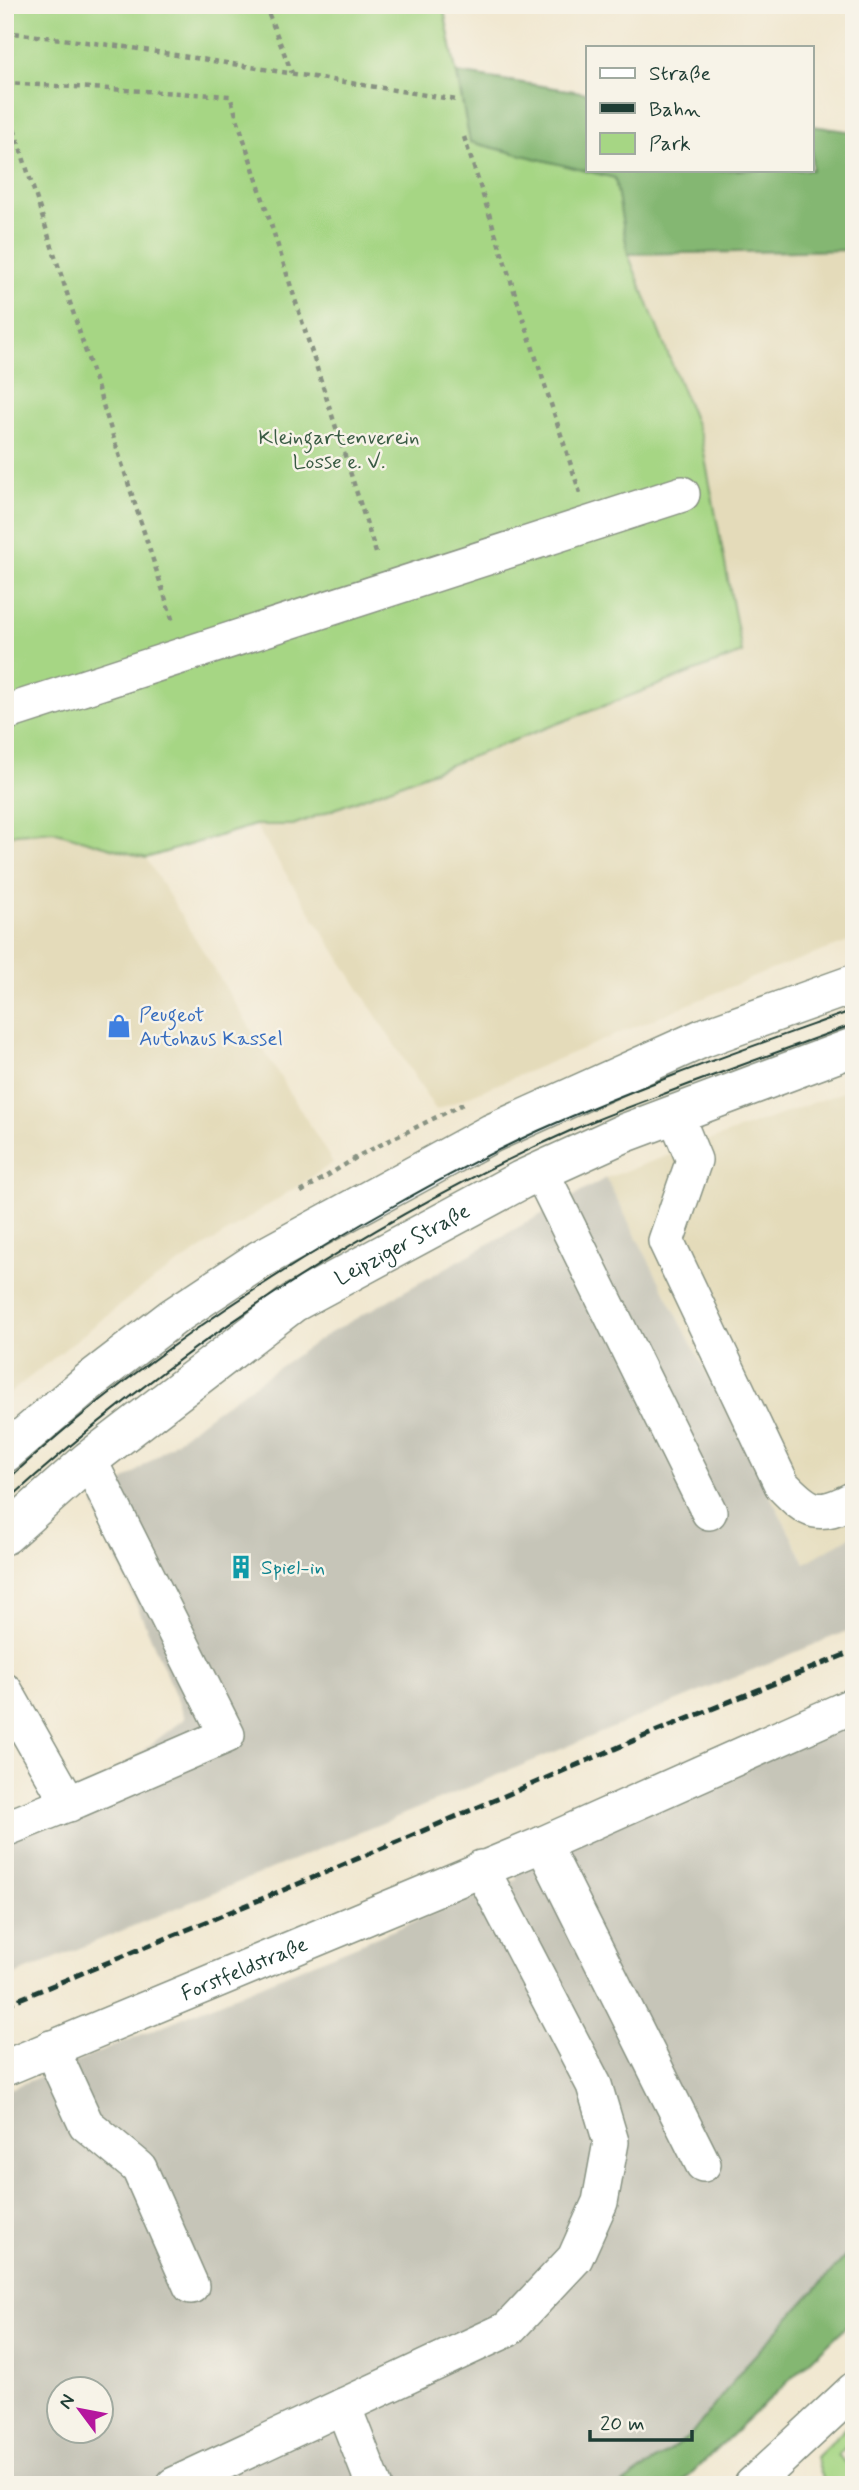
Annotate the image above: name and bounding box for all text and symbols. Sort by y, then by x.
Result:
legend [586,46,814,172]
text: Straße [649,60,711,88]
text: Bahn [649,96,701,124]
text: Park [649,130,691,158]
park label: Kleingartenverein Losse e. V. [258,424,420,476]
place label: Peugeot Autohaus Kassel [139,1001,283,1053]
shop icon: Peugeot Autohaus Kassel [105,1012,133,1040]
street label: Leipziger Straße [330,1197,475,1293]
building icon: Spiel-in [227,1553,255,1581]
place label: Spiel-in [261,1554,325,1582]
street label: Forstfeldstraße [177,1931,312,2008]
north arrow [46,2374,116,2444]
text: N [53,2390,81,2414]
scale bar [590,2399,691,2443]
text: 20 m [600,2410,645,2438]

